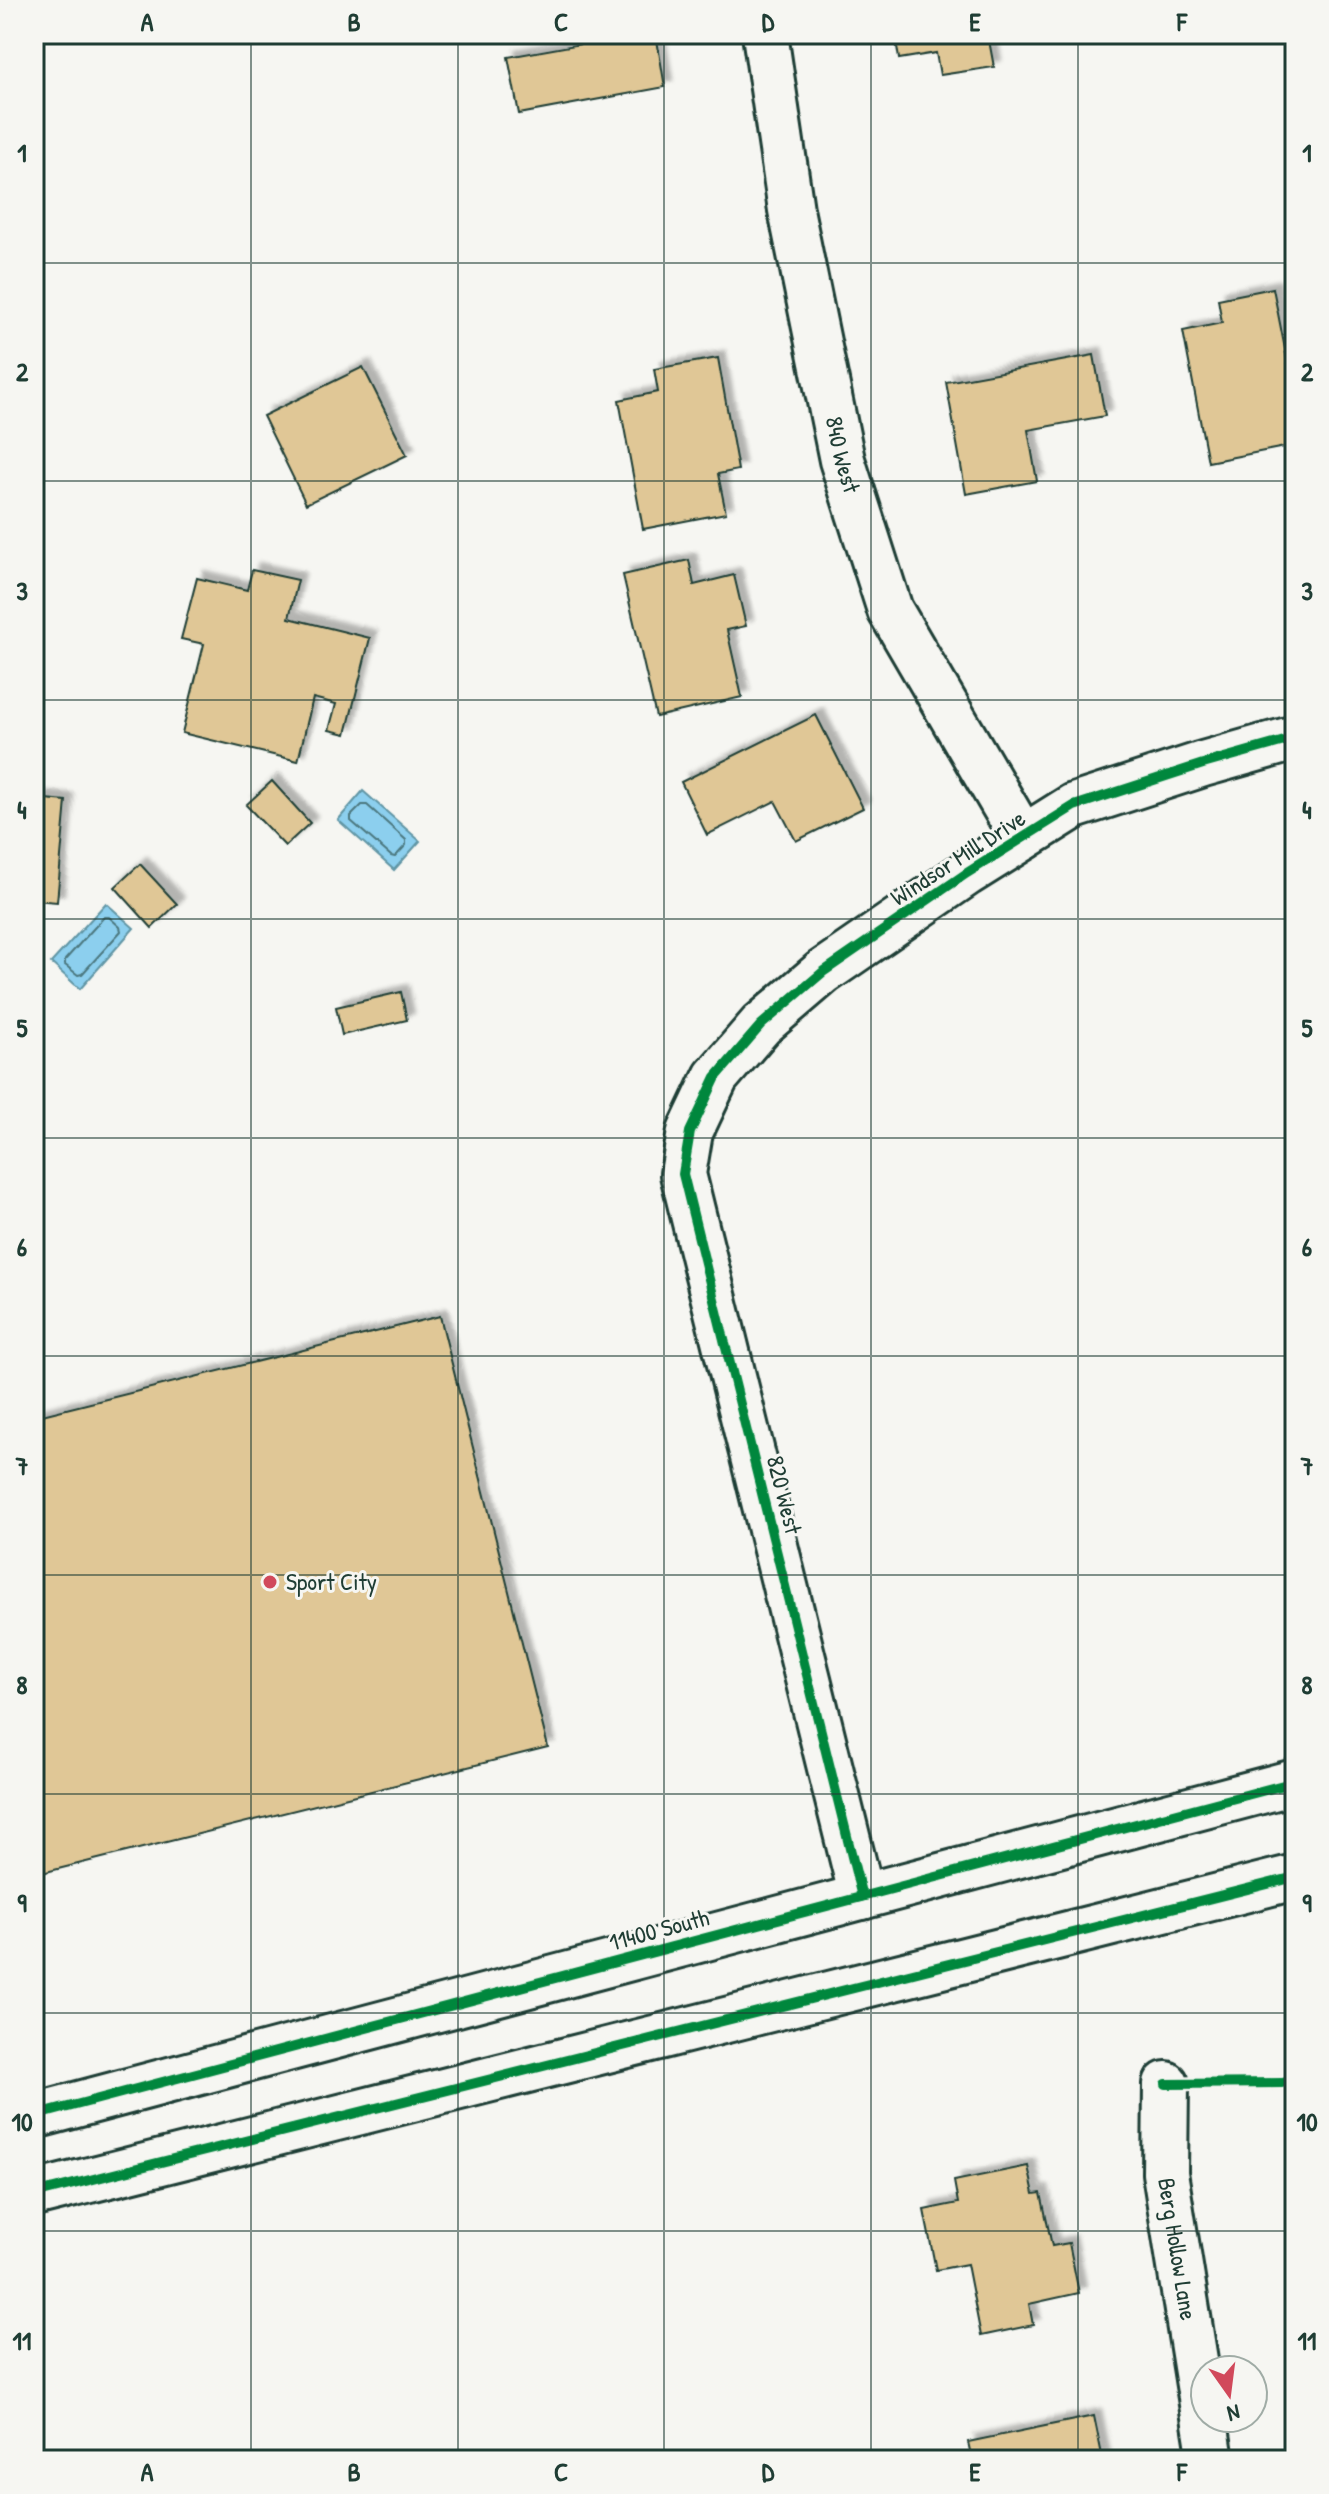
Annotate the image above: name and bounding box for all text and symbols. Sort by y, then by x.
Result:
text: A [141,4,154,39]
text: B [347,4,361,39]
text: C [554,4,568,39]
text: D [762,4,775,39]
text: E [969,4,981,39]
text: F [1176,4,1188,39]
text: 1 [17,135,27,170]
text: 1 [1302,135,1312,170]
text: 2 [16,354,29,389]
text: 2 [1301,354,1314,389]
street label: 840 West [819,414,869,497]
text: 3 [16,573,28,608]
text: 3 [1301,573,1313,608]
text: 4 [17,792,27,827]
text: 4 [1302,792,1312,827]
street label: Windsor Mill Drive [884,801,1031,913]
text: 5 [17,1010,28,1045]
text: 5 [1302,1010,1313,1045]
text: 6 [17,1229,28,1264]
text: 6 [1302,1229,1313,1264]
text: 7 [15,1448,29,1483]
text: 7 [1300,1448,1314,1483]
street label: 820 West [760,1452,810,1538]
place label: Sport City [286,1565,377,1597]
marker: Sport City [261,1573,279,1591]
text: 8 [16,1667,28,1702]
text: 8 [1301,1667,1313,1702]
text: 9 [17,1885,27,1920]
text: 9 [1302,1885,1312,1920]
street label: 11400 South [605,1900,712,1958]
text: 10 [11,2104,33,2139]
text: 10 [1296,2104,1318,2139]
street label: Berg Hollow Lane [1151,2175,1205,2323]
text: 11 [13,2323,31,2358]
text: 11 [1298,2323,1316,2358]
north arrow [1189,2354,1269,2434]
text: N [1224,2397,1243,2429]
text: A [141,2454,154,2489]
text: B [347,2454,361,2489]
text: C [554,2454,568,2489]
text: D [762,2454,775,2489]
text: E [969,2454,981,2489]
text: F [1176,2454,1188,2489]

